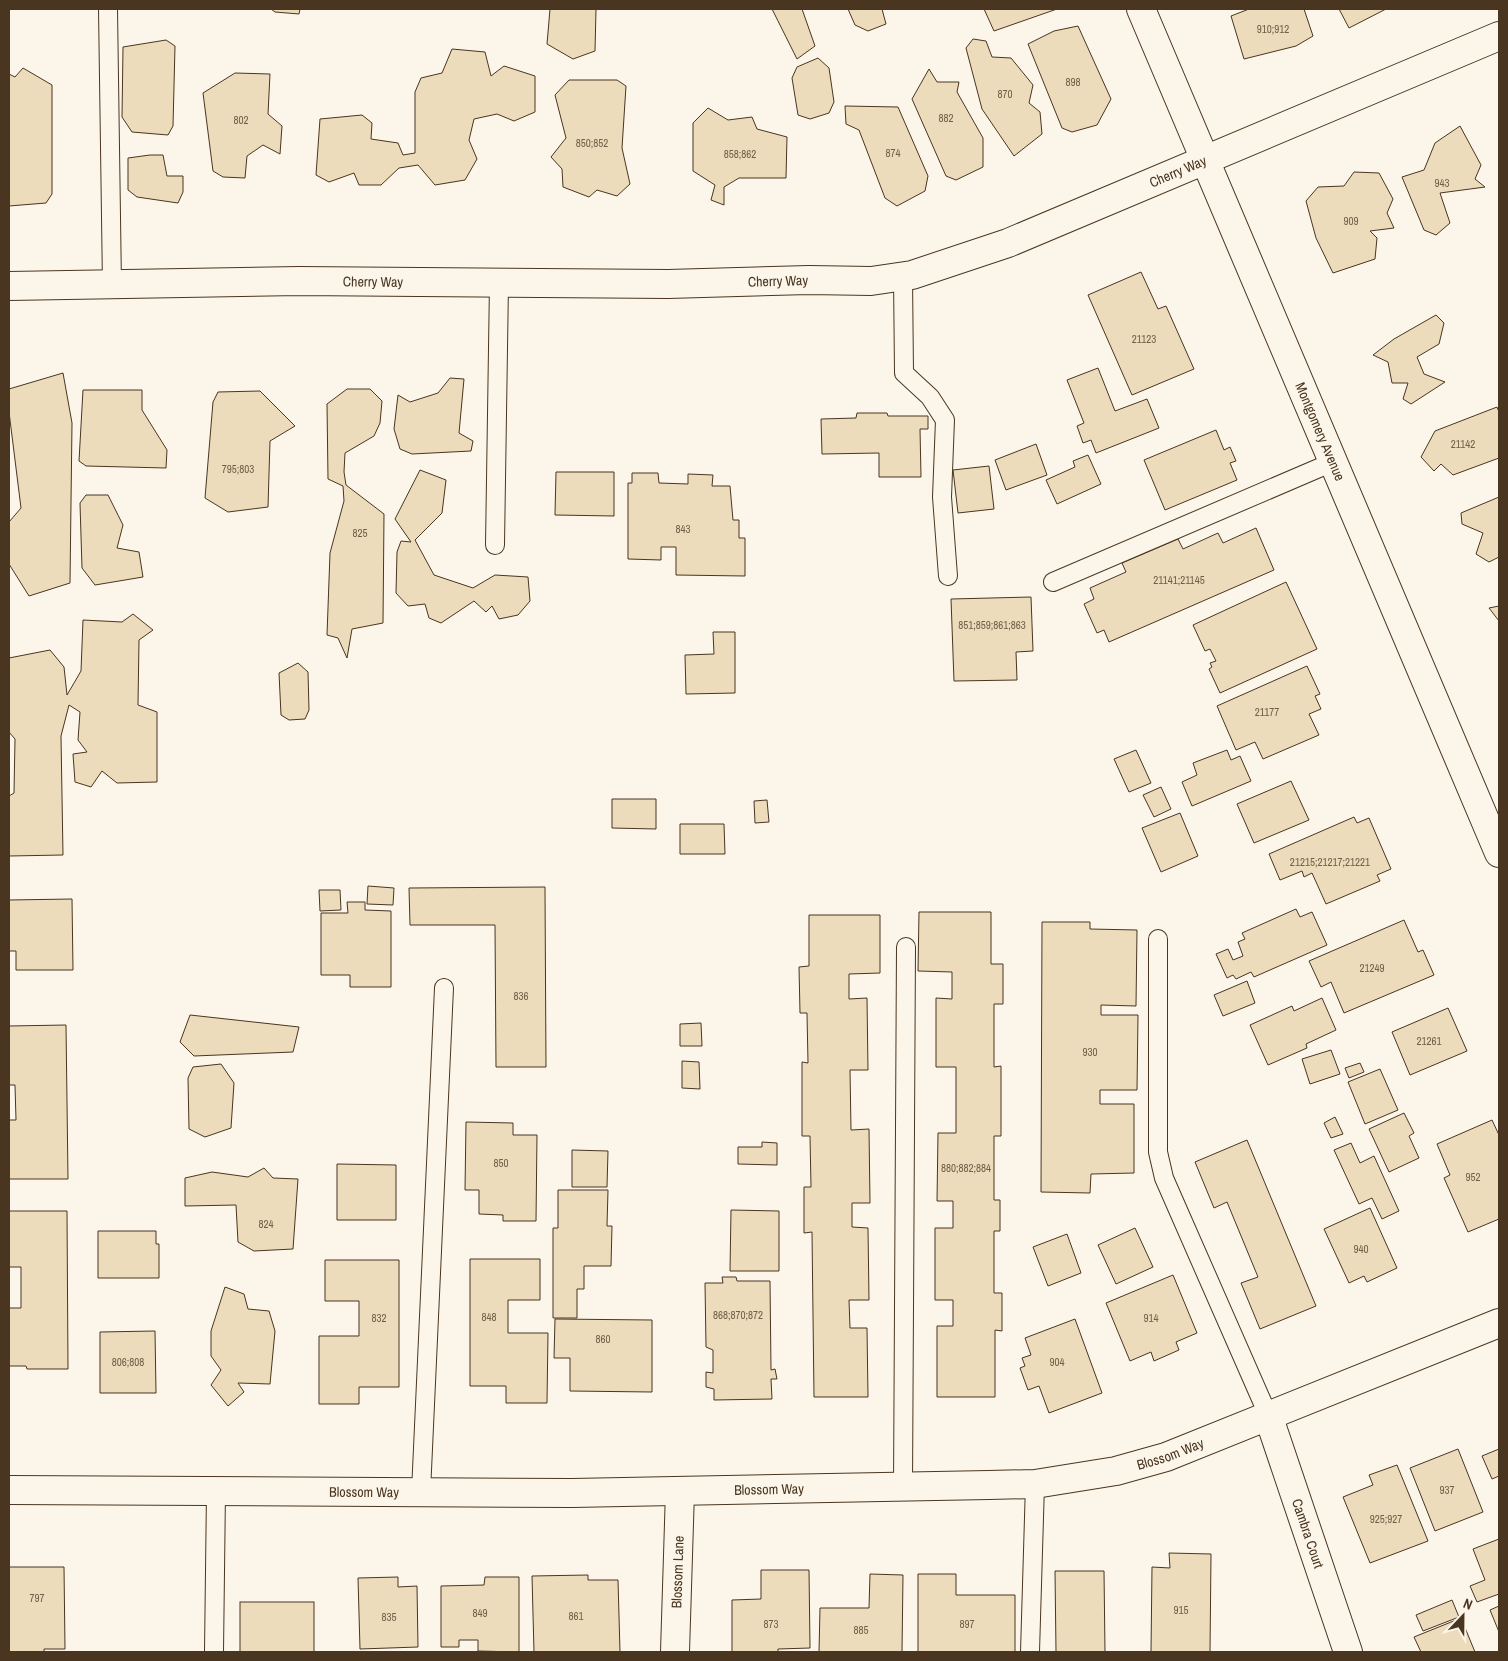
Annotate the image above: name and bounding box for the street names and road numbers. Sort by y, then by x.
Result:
street label: Cherry Way [1147,151,1209,191]
street label: Cherry Way [748,271,809,291]
street label: Cherry Way [343,272,403,291]
street label: Montgomery Avenue [1291,380,1349,483]
street label: Blossom Way [1135,1434,1207,1474]
street label: Blossom Way [734,1480,804,1499]
street label: Blossom Way [329,1483,399,1501]
street label: Cambra Court [1288,1496,1328,1571]
street label: Blossom Lane [667,1535,688,1609]

